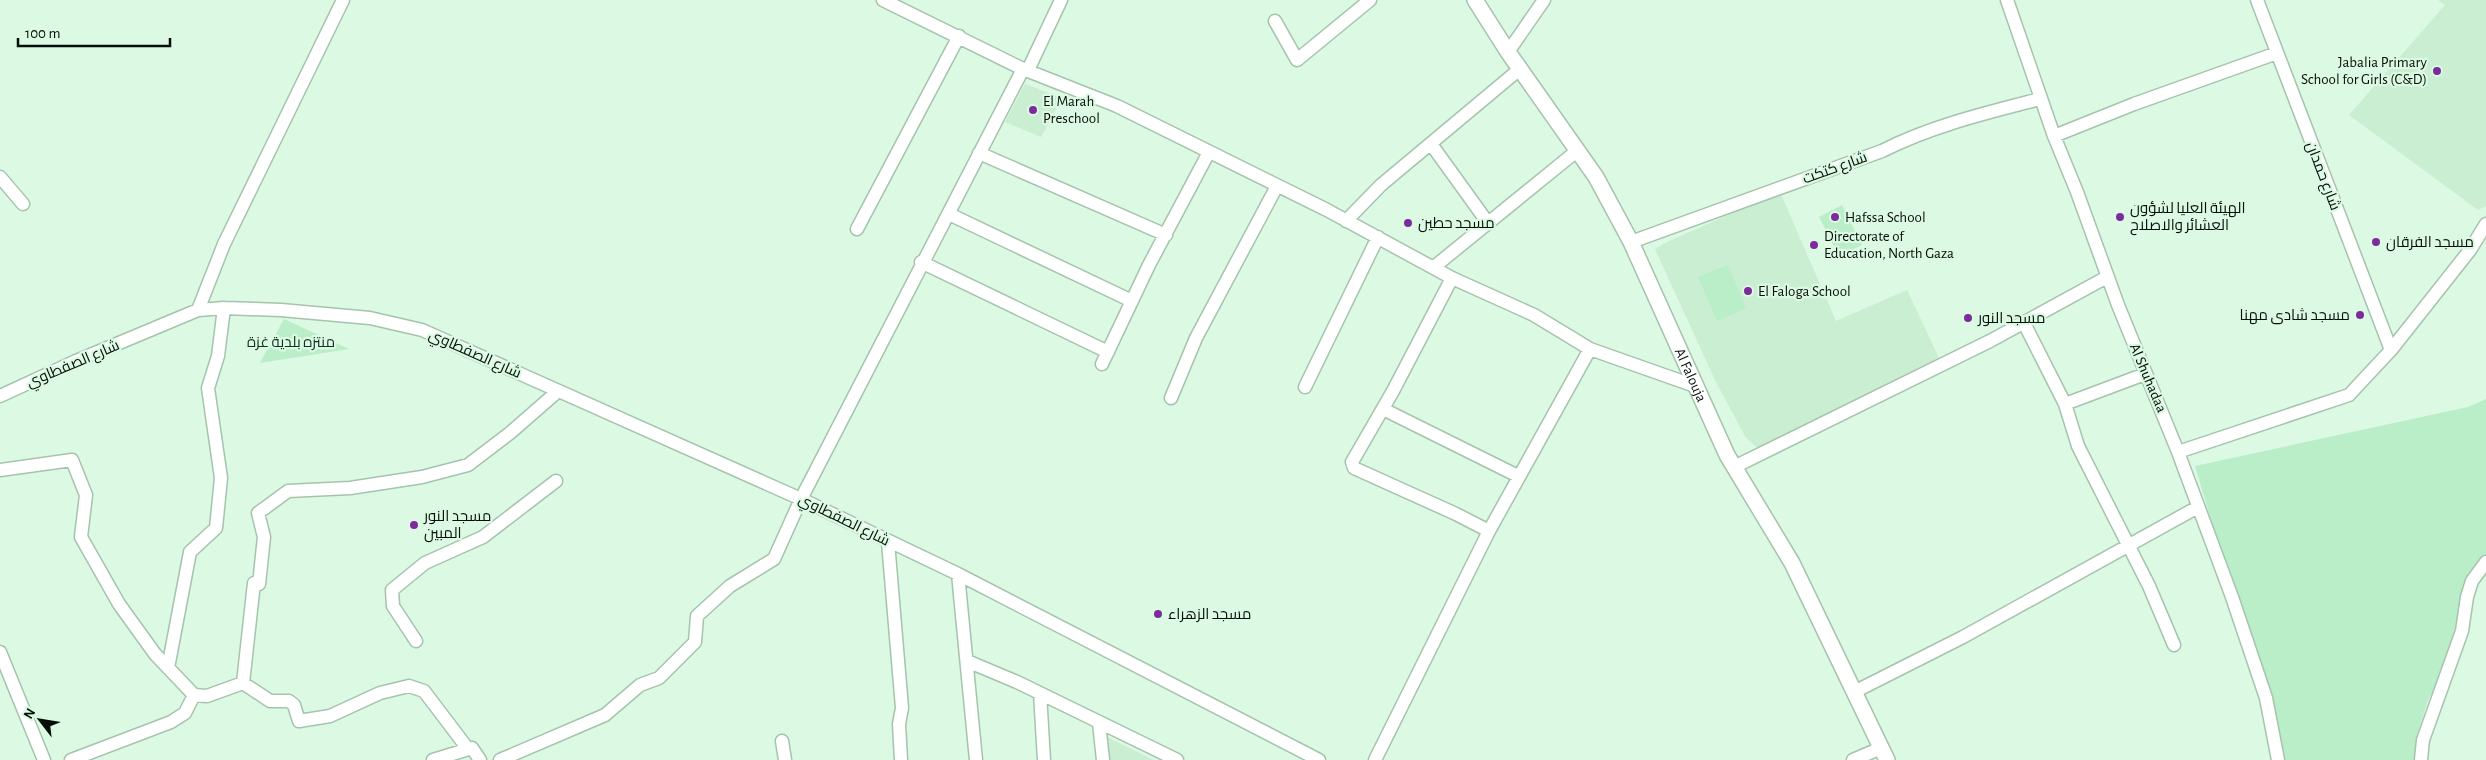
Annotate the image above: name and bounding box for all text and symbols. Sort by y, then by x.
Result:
scale bar [18,15,170,47]
text: 100 m [25,26,60,41]
place label: Jabalia Primary School for Girls (C&D) [2301,55,2428,87]
marker: Jabalia Primary School for Girls (C&D) [2431,65,2443,77]
place label: El Marah Preschool [1043,94,1100,126]
marker: El Marah Preschool [1027,104,1039,116]
street label: شارع حمدان [2300,139,2344,213]
street label: شارع كتكت [1800,148,1870,189]
place label: الهيئة العليا لشؤون العشائر والاصلاح [2130,200,2246,236]
place label: Hafssa School [1845,210,1926,225]
marker: Hafssa School [1829,211,1841,223]
marker: الهيئة العليا لشؤون العشائر والاصلاح [2114,211,2126,223]
place label: مسجد حطين [1418,216,1495,233]
marker: مسجد حطين [1402,217,1414,229]
place label: Directorate of Education, North Gaza [1824,229,1954,261]
place label: مسجد الفرقان [2386,235,2474,252]
marker: مسجد الفرقان [2370,236,2382,248]
marker: Directorate of Education, North Gaza [1808,239,1820,251]
place label: El Faloga School [1758,284,1851,299]
marker: El Faloga School [1742,285,1754,297]
place label: مسجد شادى مهنا [2240,307,2350,325]
marker: مسجد شادى مهنا [2354,309,2366,321]
place label: مسجد النور [1977,311,2045,327]
marker: مسجد النور [1962,312,1974,324]
street label: شارع الصفطاوي [425,326,524,385]
park label: منتزه بلدية غزة [247,335,335,351]
street label: شارع الصفطاوي [24,337,123,394]
street label: Al Shuhadaa [2127,341,2169,415]
street label: Al Falouja [1672,346,1710,404]
street label: شارع الصفطاوي [794,491,892,552]
place label: مسجد النور المبين [423,509,491,543]
marker: مسجد النور المبين [408,519,420,531]
place label: مسجد الزهراء [1168,607,1251,623]
marker: مسجد الزهراء [1152,608,1164,620]
north arrow [15,695,65,745]
text: N [21,706,38,722]

